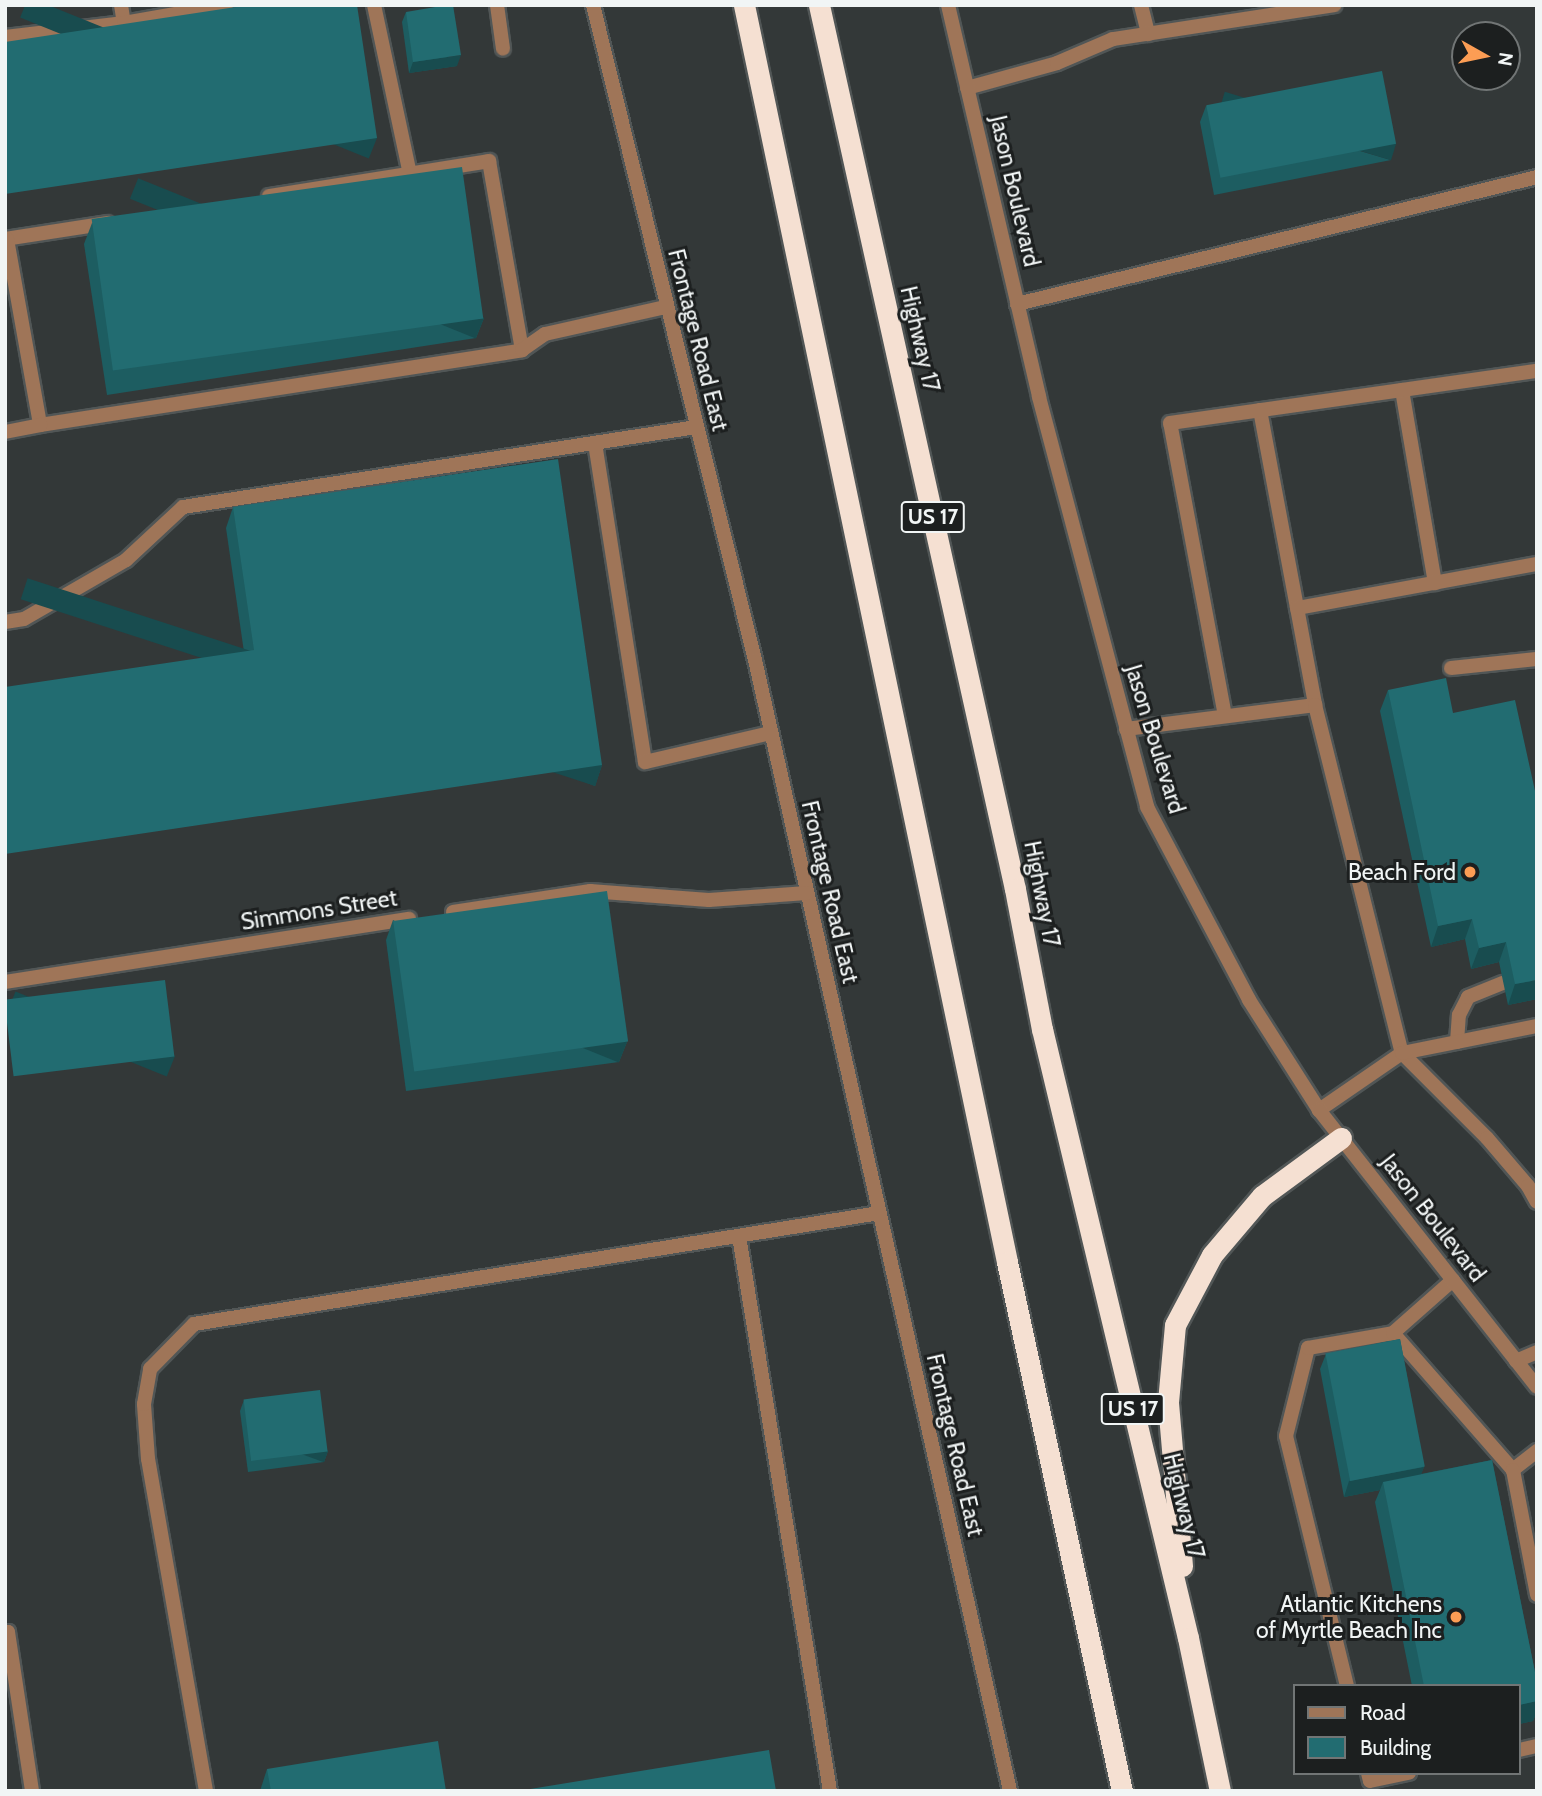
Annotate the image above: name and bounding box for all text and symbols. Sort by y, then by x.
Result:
north arrow [1451,21,1521,91]
text: N [1493,51,1518,67]
street label: Jason Boulevard [984,113,1046,269]
street label: Frontage Road East [662,246,734,434]
street label: Highway 17 [894,283,946,395]
road number: US 17 [900,500,966,534]
street label: Jason Boulevard [1119,661,1191,817]
street label: Frontage Road East [796,798,864,986]
street label: Highway 17 [1018,839,1066,949]
place label: Beach Ford [1348,858,1456,886]
marker: Beach Ford [1462,864,1478,880]
street label: Simmons Street [239,884,399,936]
street label: Jason Boulevard [1375,1149,1491,1287]
street label: Frontage Road East [921,1351,989,1539]
road number: US 17 [1100,1392,1166,1426]
street label: Highway 17 [1158,1450,1210,1562]
place label: Atlantic Kitchens of Myrtle Beach Inc [1256,1590,1442,1644]
marker: Atlantic Kitchens of Myrtle Beach Inc [1448,1609,1464,1625]
legend [1294,1684,1521,1775]
text: Road [1360,1700,1406,1725]
text: Building [1360,1735,1431,1760]

